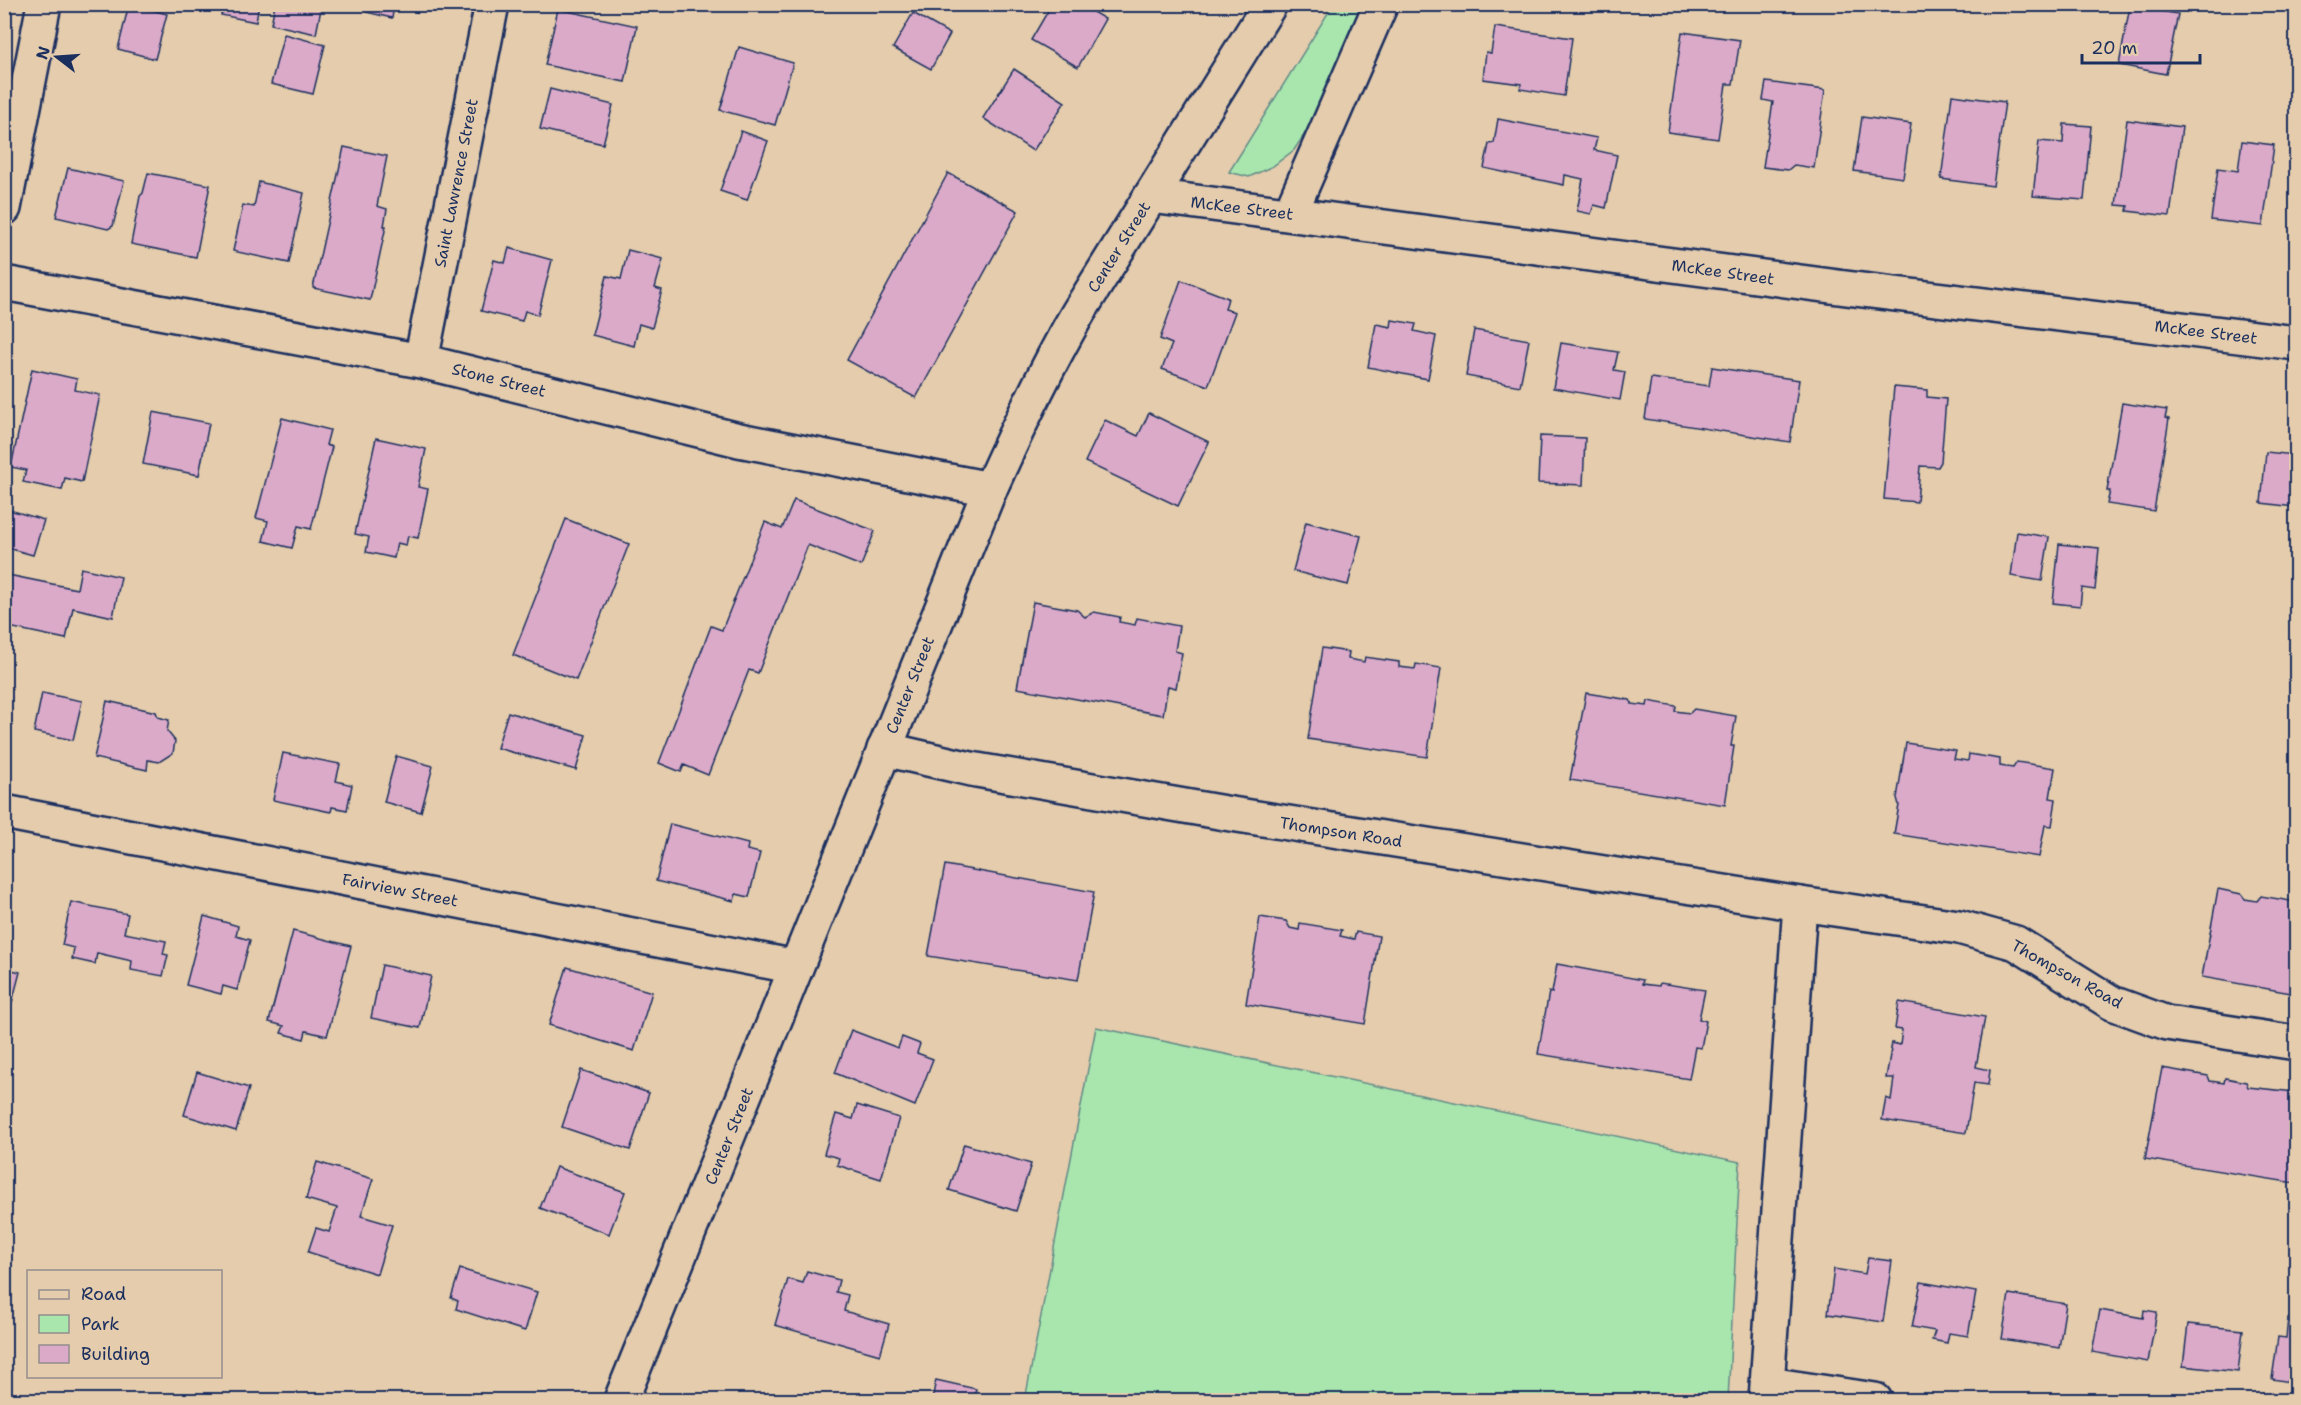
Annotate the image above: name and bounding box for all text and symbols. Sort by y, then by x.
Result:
north arrow [27,27,87,87]
scale bar [2082,27,2200,65]
text: 20 m [2091,36,2137,60]
text: N [31,44,55,62]
street label: Saint Lawrence Street [429,97,483,269]
street label: McKee Street [1189,191,1295,225]
street label: Center Street [1083,198,1155,296]
street label: McKee Street [1670,254,1776,290]
street label: McKee Street [2153,315,2259,349]
street label: Stone Street [450,358,548,402]
street label: Center Street [881,633,939,737]
street label: Thompson Road [1278,812,1404,852]
street label: Fairview Street [340,868,460,912]
street label: Thompson Road [2008,935,2126,1013]
street label: Center Street [700,1084,758,1188]
legend [27,1270,222,1378]
text: Road [81,1282,126,1306]
text: Park [81,1312,120,1336]
text: Building [81,1342,150,1366]

